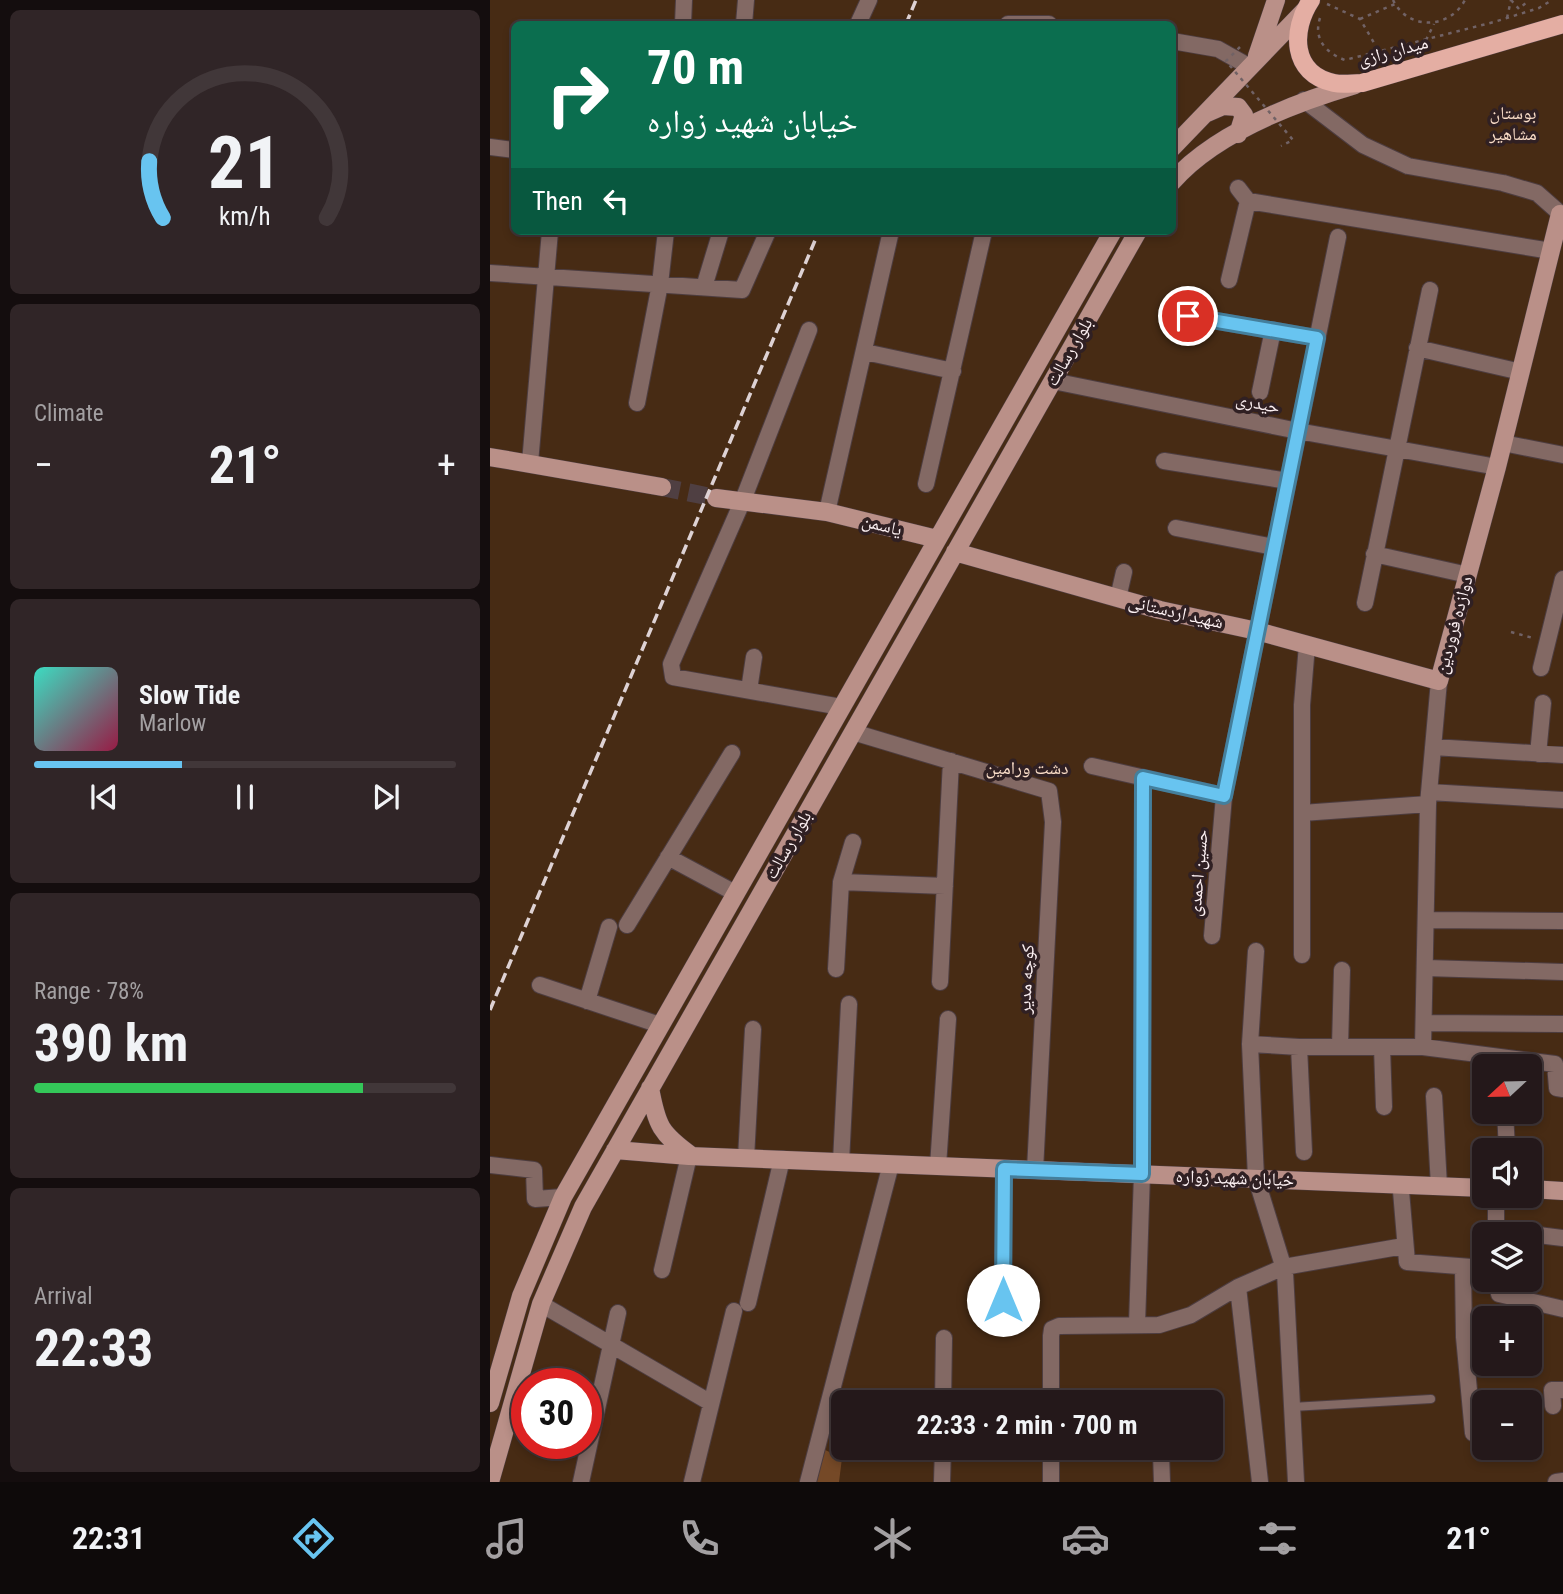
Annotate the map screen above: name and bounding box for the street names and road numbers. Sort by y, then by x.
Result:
street label: میدان رازی [1356,31,1430,71]
street label: بلوار رسالت [1041,314,1097,390]
street label: حیدری [1234,388,1282,418]
street label: یاسمن [860,509,904,541]
street label: دوازده فروردین [1430,574,1478,676]
street label: شهید اردستانی [1126,590,1226,634]
street label: بلوار رسالت [760,807,816,883]
street label: حسین احمدی [1183,829,1213,917]
street label: کوچه مدیر [1013,943,1039,1015]
street label: خیابان شهید زواره [1175,1165,1295,1191]

